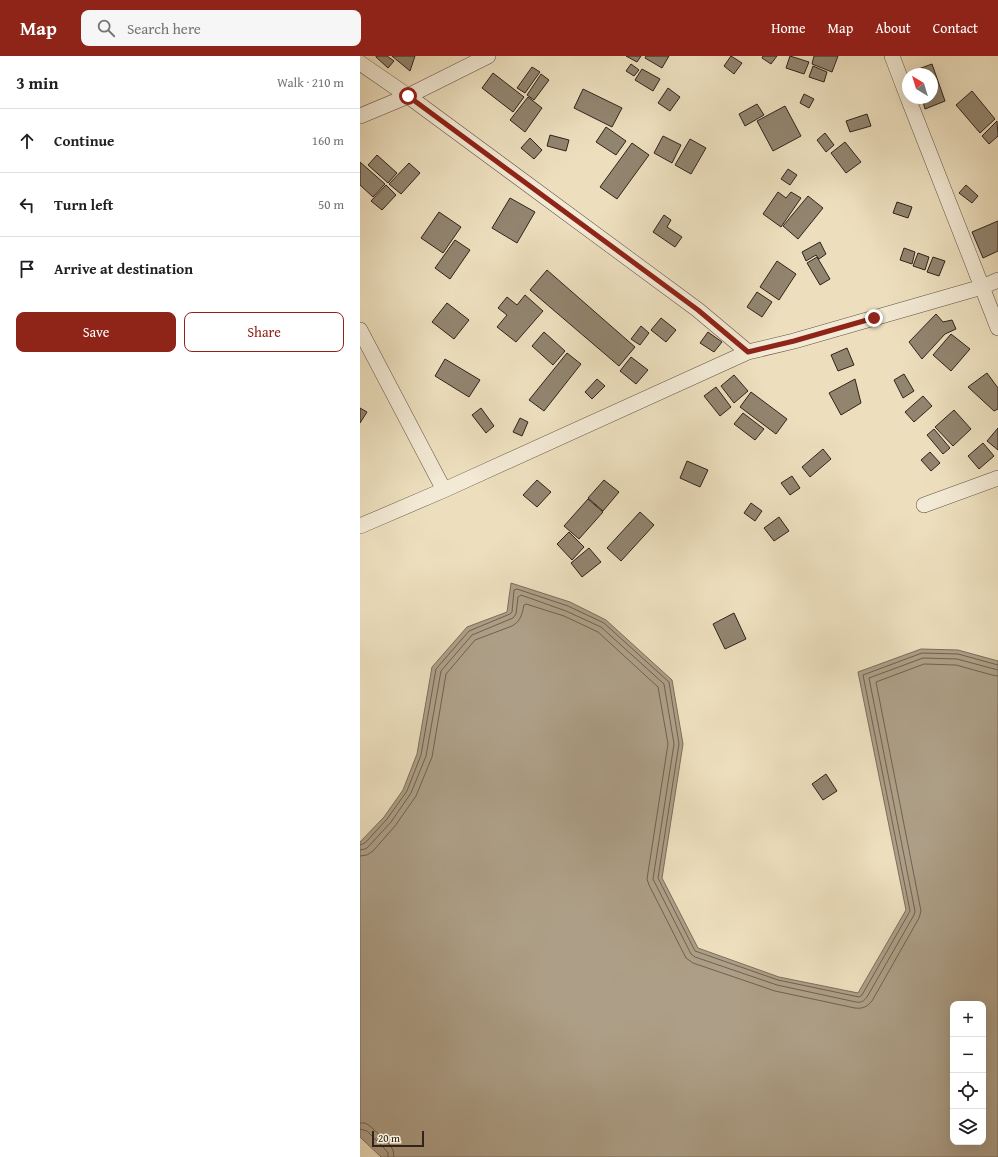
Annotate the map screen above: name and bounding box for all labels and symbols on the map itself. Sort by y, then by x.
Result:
north arrow [902,68,938,104]
route start [399,87,417,105]
route end [865,309,883,327]
scale bar [372,1129,424,1148]

